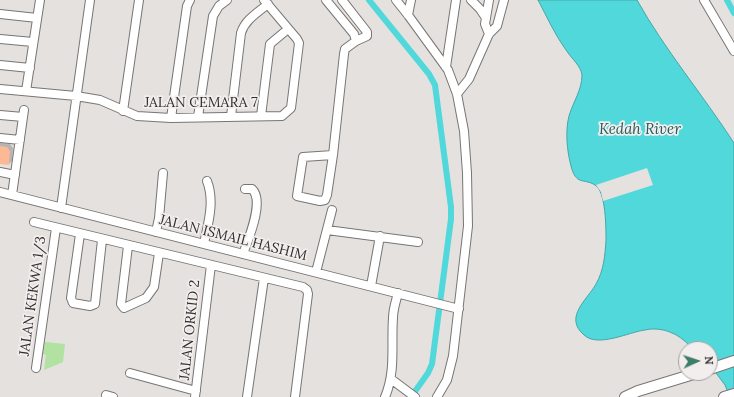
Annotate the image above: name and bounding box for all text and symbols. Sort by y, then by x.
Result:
street label: JALAN CEMARA 7 [144,95,258,111]
water label: Kedah River [599,121,681,139]
street label: JALAN ISMAIL HASHIM [157,211,309,265]
street label: JALAN KEKWA 1/3 [16,235,50,357]
street label: JALAN ORKID 2 [176,279,204,381]
north arrow [678,341,718,381]
text: N [702,356,716,365]

